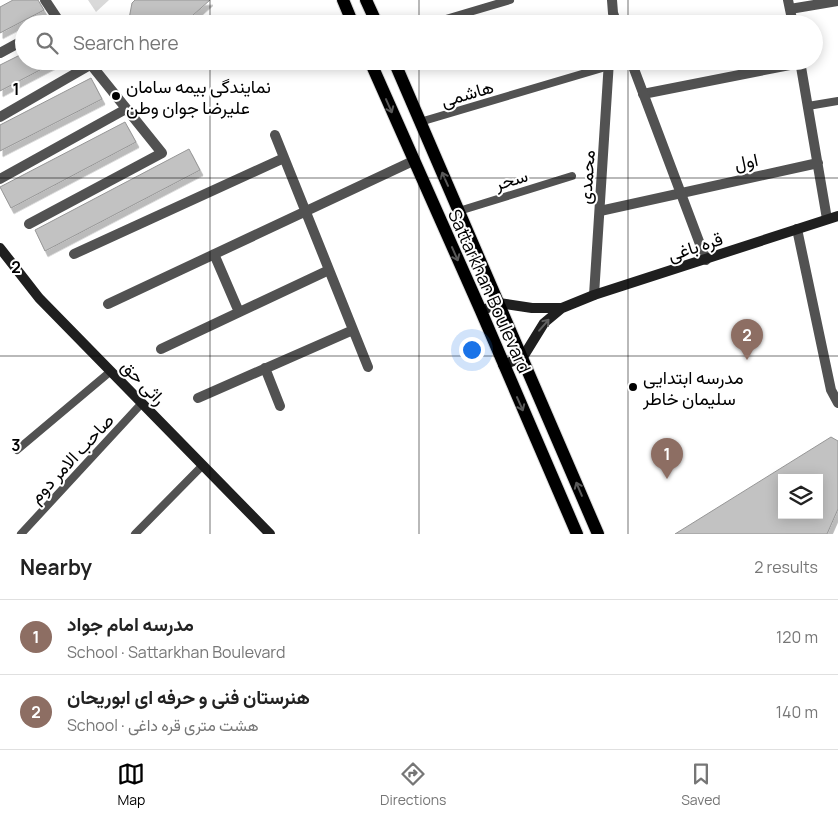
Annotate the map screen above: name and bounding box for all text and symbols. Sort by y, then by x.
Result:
search box [15,15,823,70]
icon: search [33,29,61,57]
text: Search here [73,30,179,56]
place label: نمایندگی بیمه سامان علیرضا جوان وطن [126,74,271,119]
street label: هاشمی [438,74,496,112]
text: 1 [12,78,20,100]
marker: نمایندگی بیمه سامان علیرضا جوان وطن [110,90,122,102]
one-way arrow [385,98,395,113]
street label: اول [732,147,760,175]
street label: محمدی [572,149,600,205]
street label: سحر [491,163,530,196]
one-way arrow [440,172,450,187]
street label: Sattarkhan Boulevard [443,205,537,377]
street label: قره باغی [664,226,726,266]
one-way arrow [451,246,461,261]
text: 2 [11,256,21,278]
one-way arrow [538,319,549,332]
pin: 2 [731,319,763,360]
your location [459,337,485,363]
street label: راثی حق [116,354,172,410]
place label: مدرسه ابتدایی سلیمان خاطر [642,365,743,410]
marker: مدرسه ابتدایی سلیمان خاطر [627,381,639,393]
one-way arrow [515,396,525,411]
street label: صاحب الامر دوم [23,408,119,509]
text: 3 [11,434,21,456]
pin: 1 [651,438,683,479]
map controls [778,474,823,519]
button: layers [778,474,823,519]
one-way arrow [574,482,584,497]
text: Nearby [20,553,92,581]
text: 2 results [754,556,818,578]
text: مدرسه امام جواد [67,611,194,637]
text: 1 [32,626,40,648]
text: 120 m [776,626,818,648]
text: School · Sattarkhan Boulevard [67,641,285,663]
text: هنرستان فنی و حرفه ای ابوریحان [67,684,310,710]
text: 2 [31,701,41,723]
text: 140 m [776,701,818,723]
text: School · هشت متری قره داغی [67,714,259,736]
tab: Map [117,760,145,809]
tab: Directions [380,760,446,809]
tab: Saved [681,760,721,809]

